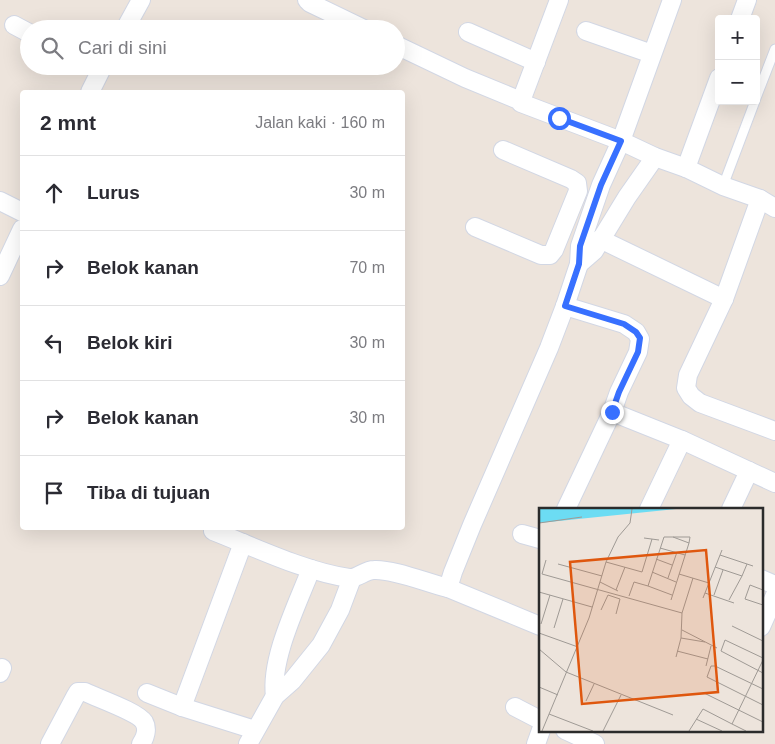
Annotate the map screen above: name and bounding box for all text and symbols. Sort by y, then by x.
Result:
map controls [715,15,760,105]
button: + [715,15,760,60]
search box [20,20,405,75]
icon: search [38,34,66,62]
text: Cari di sini [78,37,167,58]
button: − [715,60,760,105]
route start [548,107,571,130]
text: 2 mnt [40,111,96,134]
text: Jalan kaki · 160 m [255,114,385,131]
icon: ahead [40,179,68,207]
text: Lurus [87,182,140,203]
text: 30 m [349,184,385,201]
icon: right [40,254,68,282]
text: Belok kanan [87,257,199,278]
text: 70 m [349,259,385,276]
icon: left [40,329,68,357]
text: Belok kiri [87,332,173,353]
text: 30 m [349,334,385,351]
route end [601,401,624,424]
icon: right [40,404,68,432]
text: Belok kanan [87,407,199,428]
text: 30 m [349,409,385,426]
icon: arrive [40,479,68,507]
text: Tiba di tujuan [87,482,210,503]
inset map [539,508,762,732]

